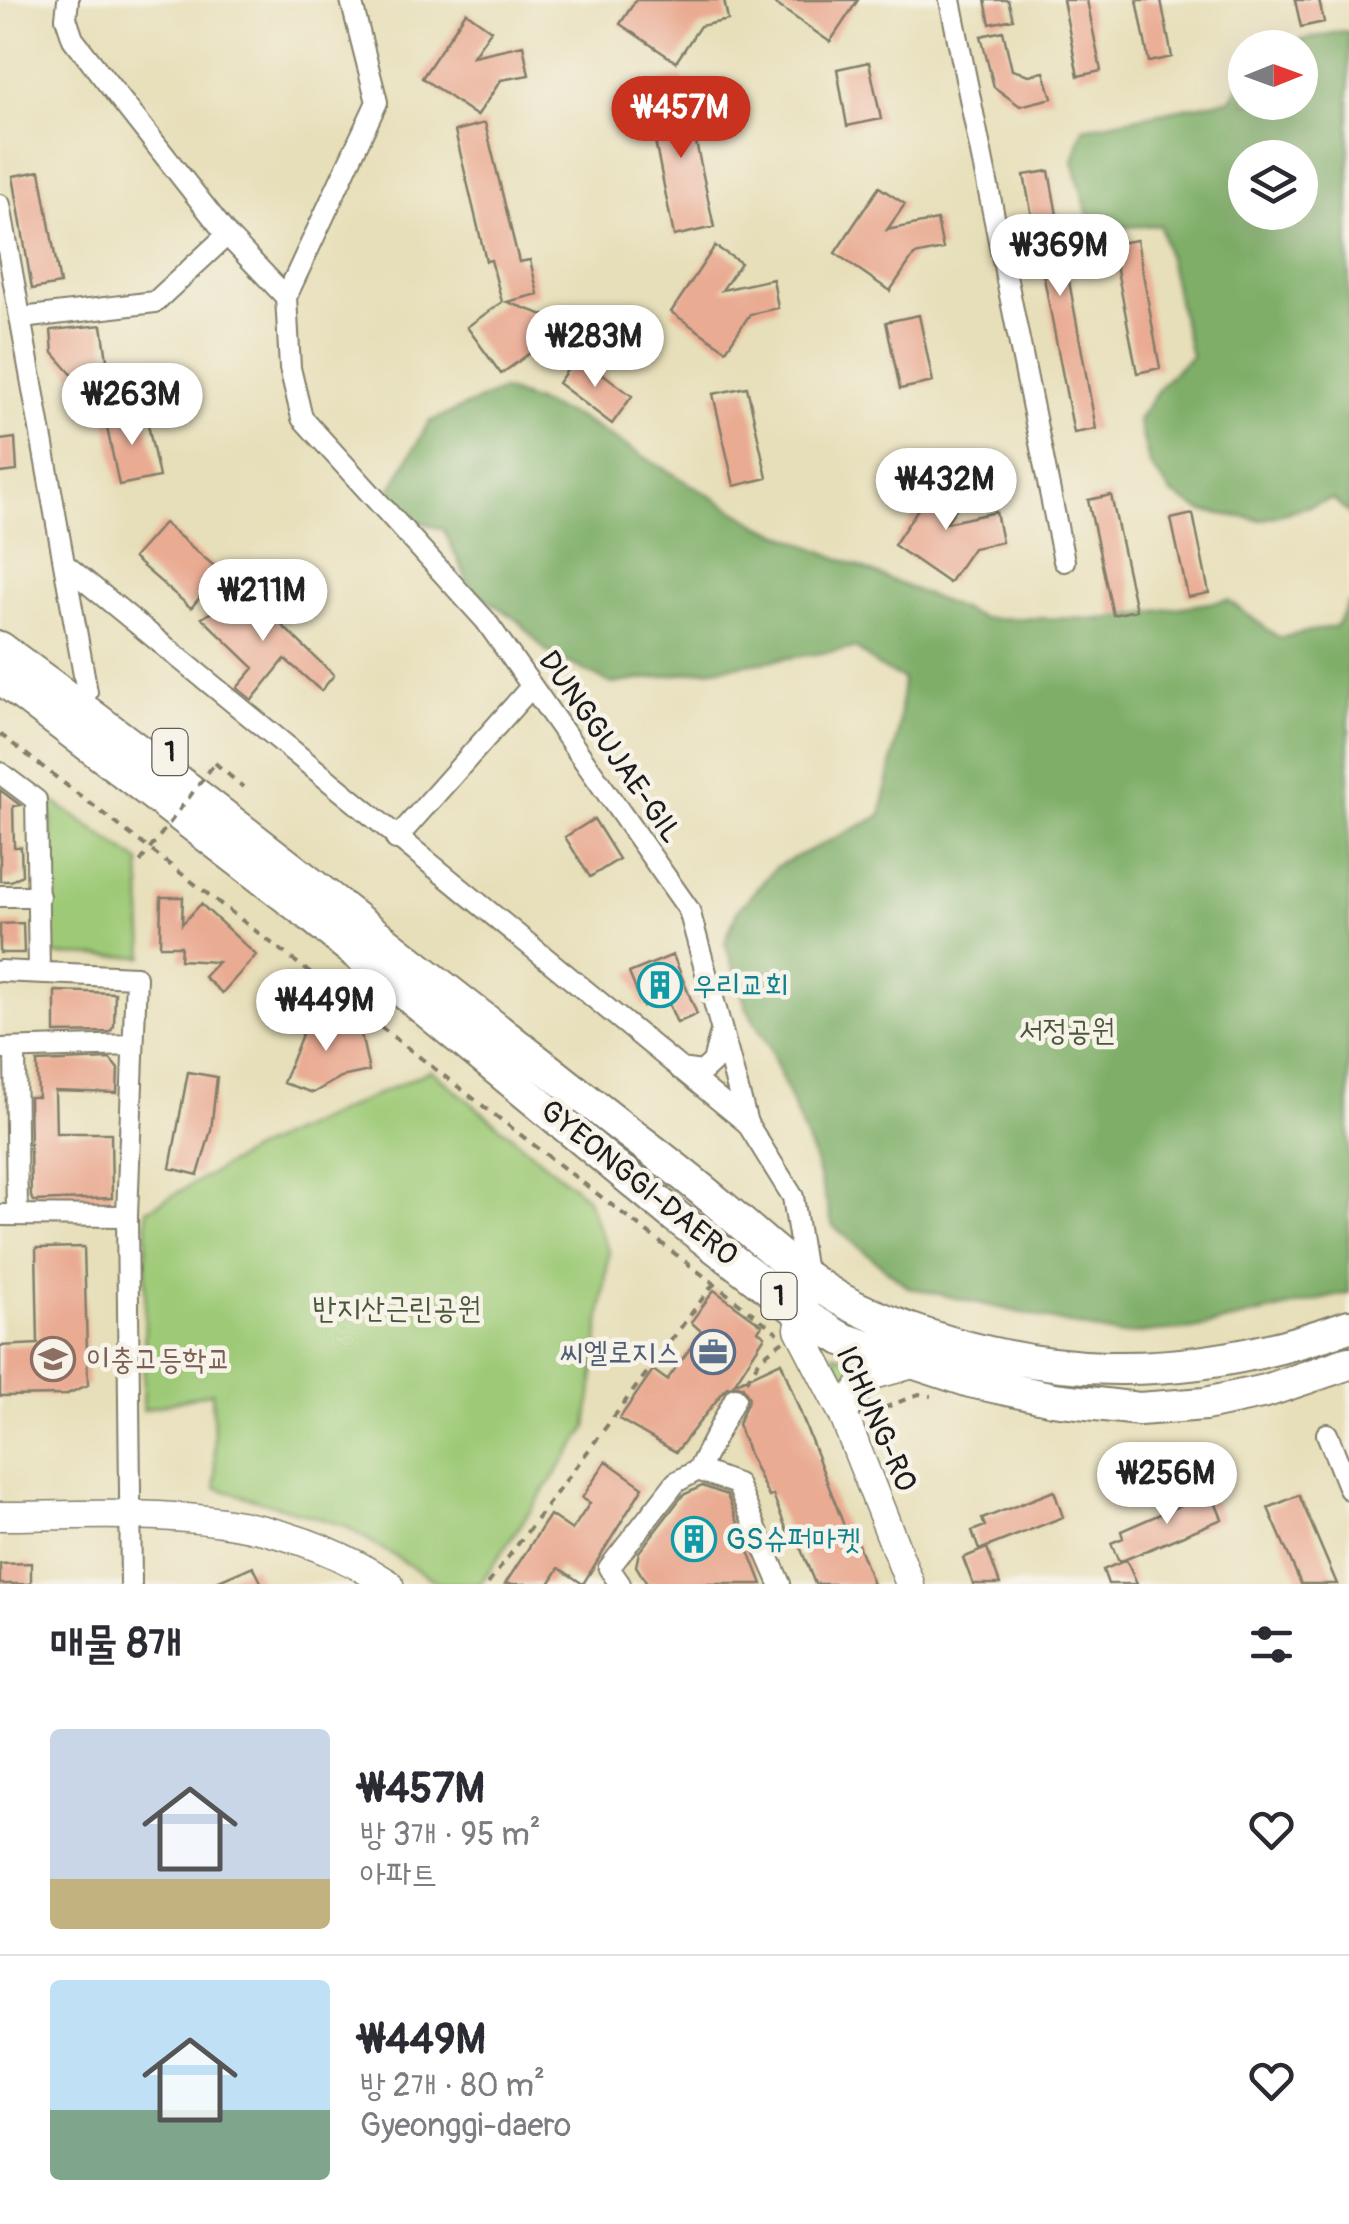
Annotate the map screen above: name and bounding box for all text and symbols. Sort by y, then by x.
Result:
north arrow [1228,30,1318,120]
map controls [1228,30,1318,230]
pin: ₩457M [611,76,751,161]
text: ₩457M [633,88,729,128]
button: layers [1228,140,1318,230]
pin: ₩369M [990,214,1130,299]
text: ₩369M [1012,226,1108,266]
pin: ₩283M [525,305,665,390]
text: ₩283M [548,317,642,357]
pin: ₩263M [62,363,202,448]
text: ₩263M [84,375,180,415]
pin: ₩432M [876,448,1016,533]
text: ₩432M [898,460,994,500]
pin: ₩211M [193,559,333,644]
text: ₩211M [220,571,306,611]
street label: DUNGGUJAE-GIL [530,644,690,850]
road number: 1 [152,729,188,775]
building icon: 우리교회 [637,962,683,1008]
place label: 우리교회 [692,967,789,1004]
pin: ₩449M [256,969,396,1054]
text: ₩449M [278,981,374,1021]
park label: 서정공원 [1019,1012,1115,1049]
street label: GYEONGGI-DAERO [533,1092,745,1274]
road number: 1 [762,1273,796,1319]
park label: 반지산근린공원 [313,1290,481,1327]
office icon: 씨엘로지스 [690,1329,736,1375]
place label: 씨엘로지스 [559,1334,680,1371]
school or university icon: 이충고등학교 [30,1336,76,1382]
place label: 이충고등학교 [86,1341,231,1378]
street label: ICHUNG-RO [828,1341,924,1497]
pin: ₩256M [1097,1442,1237,1527]
text: ₩256M [1119,1454,1215,1494]
building icon: GS슈퍼마켓 [671,1516,717,1562]
place label: GS슈퍼마켓 [726,1521,860,1558]
icon: filters [1244,1617,1299,1672]
text: 매물 8개 [50,1618,182,1670]
text: ₩457M [360,1763,485,1815]
icon: home [130,1769,250,1889]
icon: heart [1244,1802,1299,1857]
text: 방 3개 · 95 m² [360,1815,541,1855]
text: 아파트 [360,1855,437,1895]
text: ₩449M [360,2014,486,2066]
icon: home [130,2020,250,2140]
icon: heart [1244,2053,1299,2108]
text: 방 2개 · 80 m² [360,2066,545,2106]
text: Gyeonggi-daero [360,2106,571,2146]

